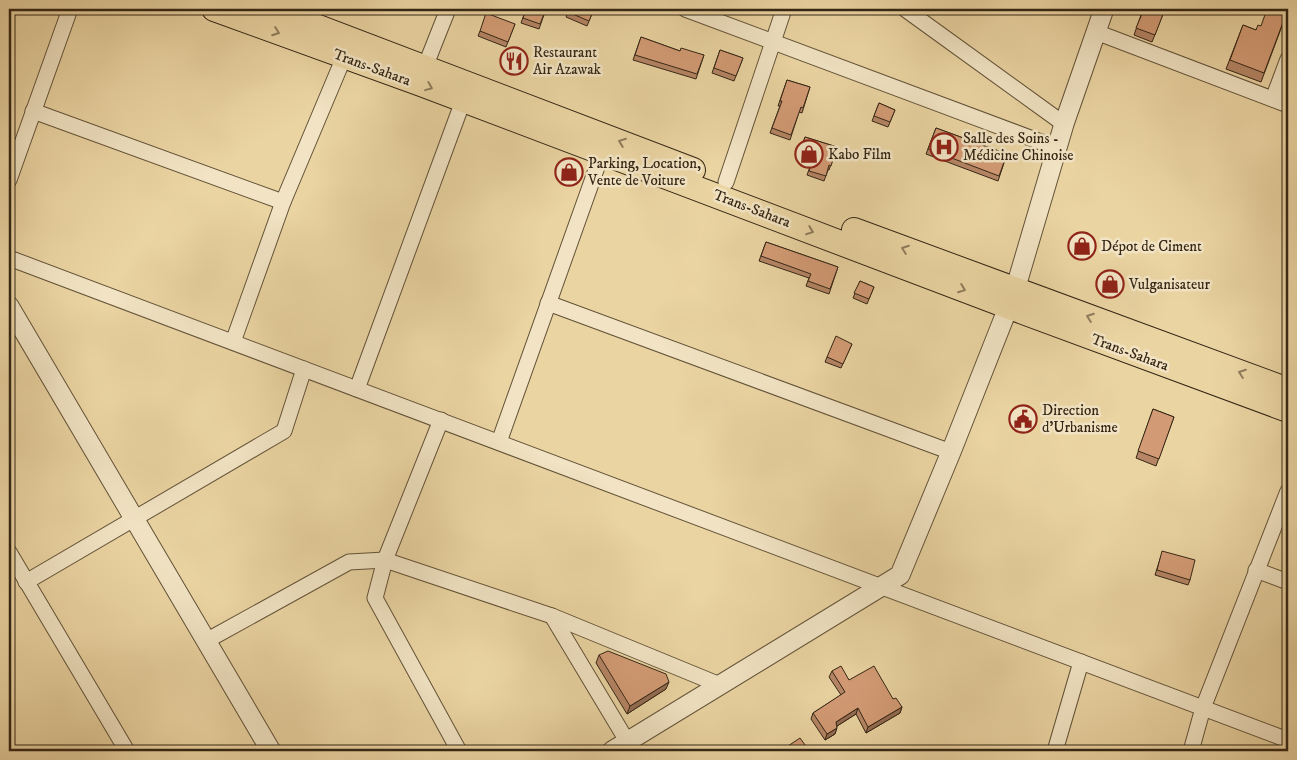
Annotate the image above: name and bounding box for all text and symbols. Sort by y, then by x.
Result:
one-way arrow [271,26,280,36]
place label: Restaurant Air Azawak [533,43,602,79]
street label: Trans-Sahara [330,45,414,90]
restaurant icon: Restaurant Air Azawak [499,46,529,76]
one-way arrow [424,81,433,92]
place label: Salle des Soins - Médicine Chinoise [963,129,1073,165]
hospital icon: Salle des Soins - Médicine Chinoise [929,132,959,162]
one-way arrow [618,137,627,148]
shop icon: Kabo Film [794,139,824,169]
place label: Kabo Film [828,145,891,164]
place label: Parking, Location, Vente de Voiture [587,154,701,190]
shop icon: Parking, Location, Vente de Voiture [554,157,584,187]
street label: Trans-Sahara [711,185,794,232]
one-way arrow [805,225,814,235]
shop icon: Dépot de Ciment [1067,231,1097,261]
place label: Dépot de Ciment [1101,237,1202,256]
one-way arrow [901,245,909,255]
shop icon: Vulganisateur [1095,269,1125,299]
place label: Vulganisateur [1128,275,1210,294]
one-way arrow [957,283,966,293]
one-way arrow [1086,313,1095,323]
street label: Trans-Sahara [1088,330,1172,375]
one-way arrow [1239,369,1247,379]
place label: Direction d'Urbanisme [1042,401,1118,437]
public building icon: Direction d'Urbanisme [1008,404,1038,434]

